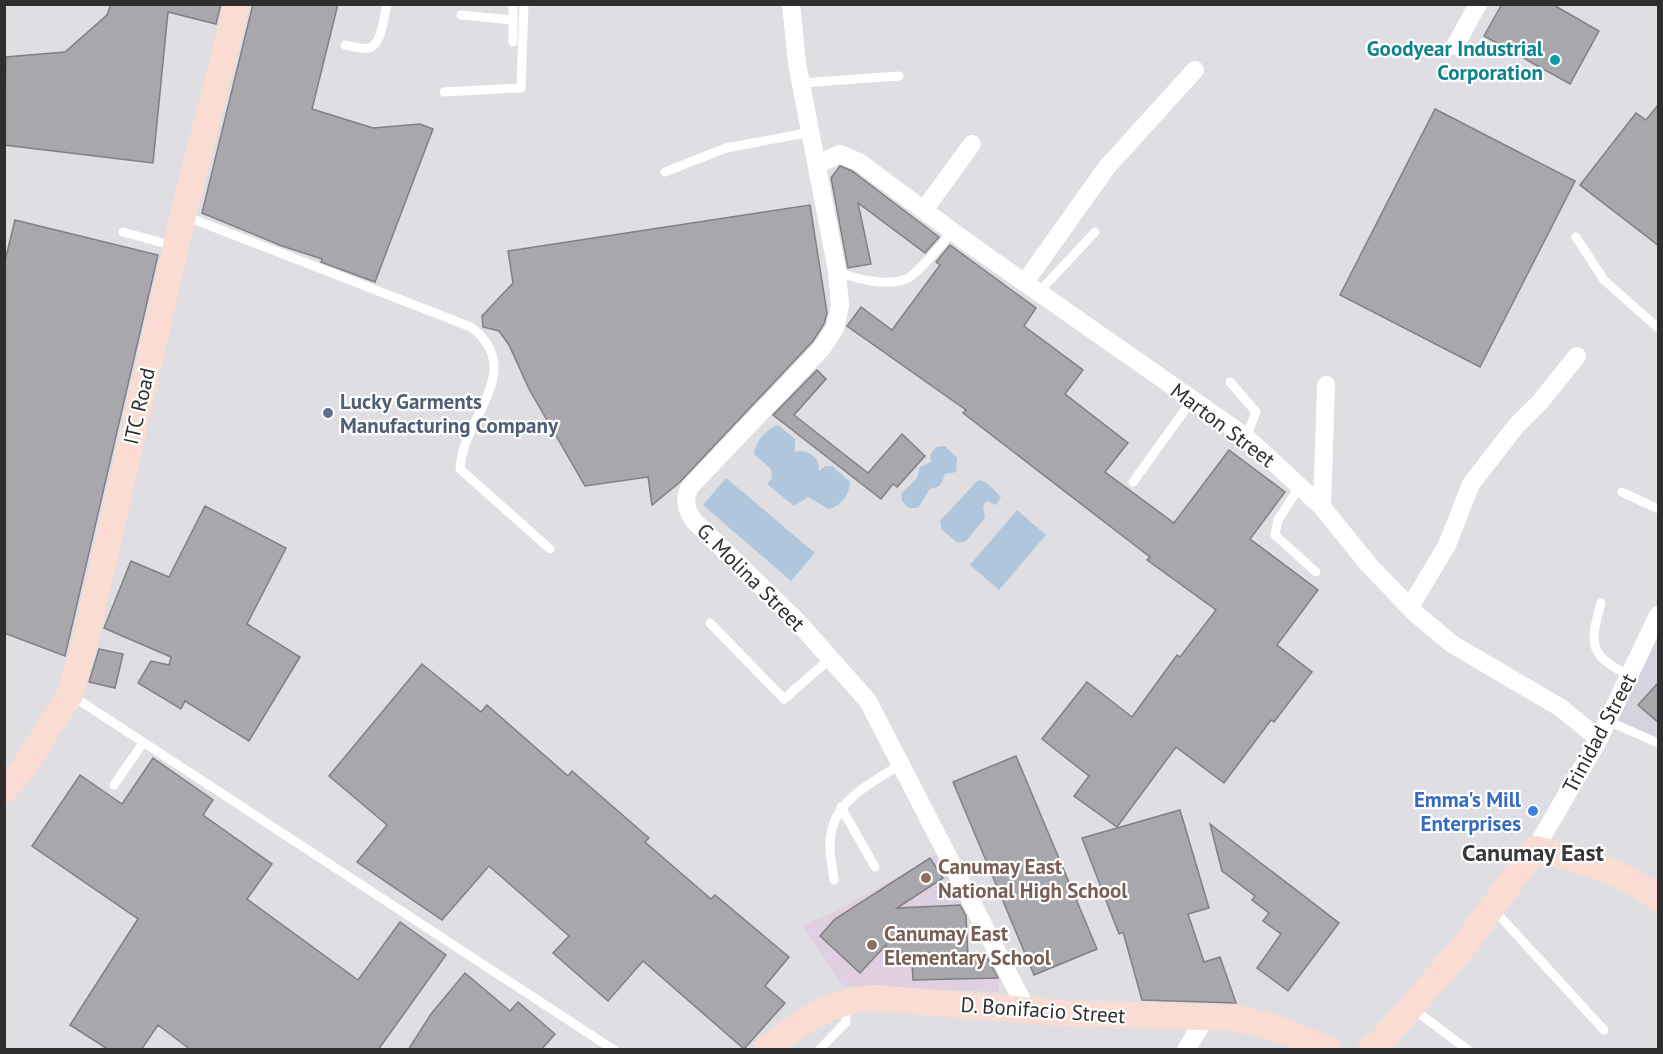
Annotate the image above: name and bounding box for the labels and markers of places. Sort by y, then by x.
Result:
place label: Goodyear Industrial Corporation [1367,35,1544,86]
marker: Goodyear Industrial Corporation [1548,53,1562,67]
place label: Lucky Garments Manufacturing Company [340,388,559,439]
marker: Lucky Garments Manufacturing Company [321,406,335,420]
place label: Emma's Mill Enterprises [1414,786,1522,837]
marker: Emma's Mill Enterprises [1526,804,1540,818]
place label: Canumay East National High School [938,853,1128,904]
marker: Canumay East National High School [919,871,933,885]
place label: Canumay East Elementary School [884,920,1052,971]
marker: Canumay East Elementary School [865,938,879,952]

